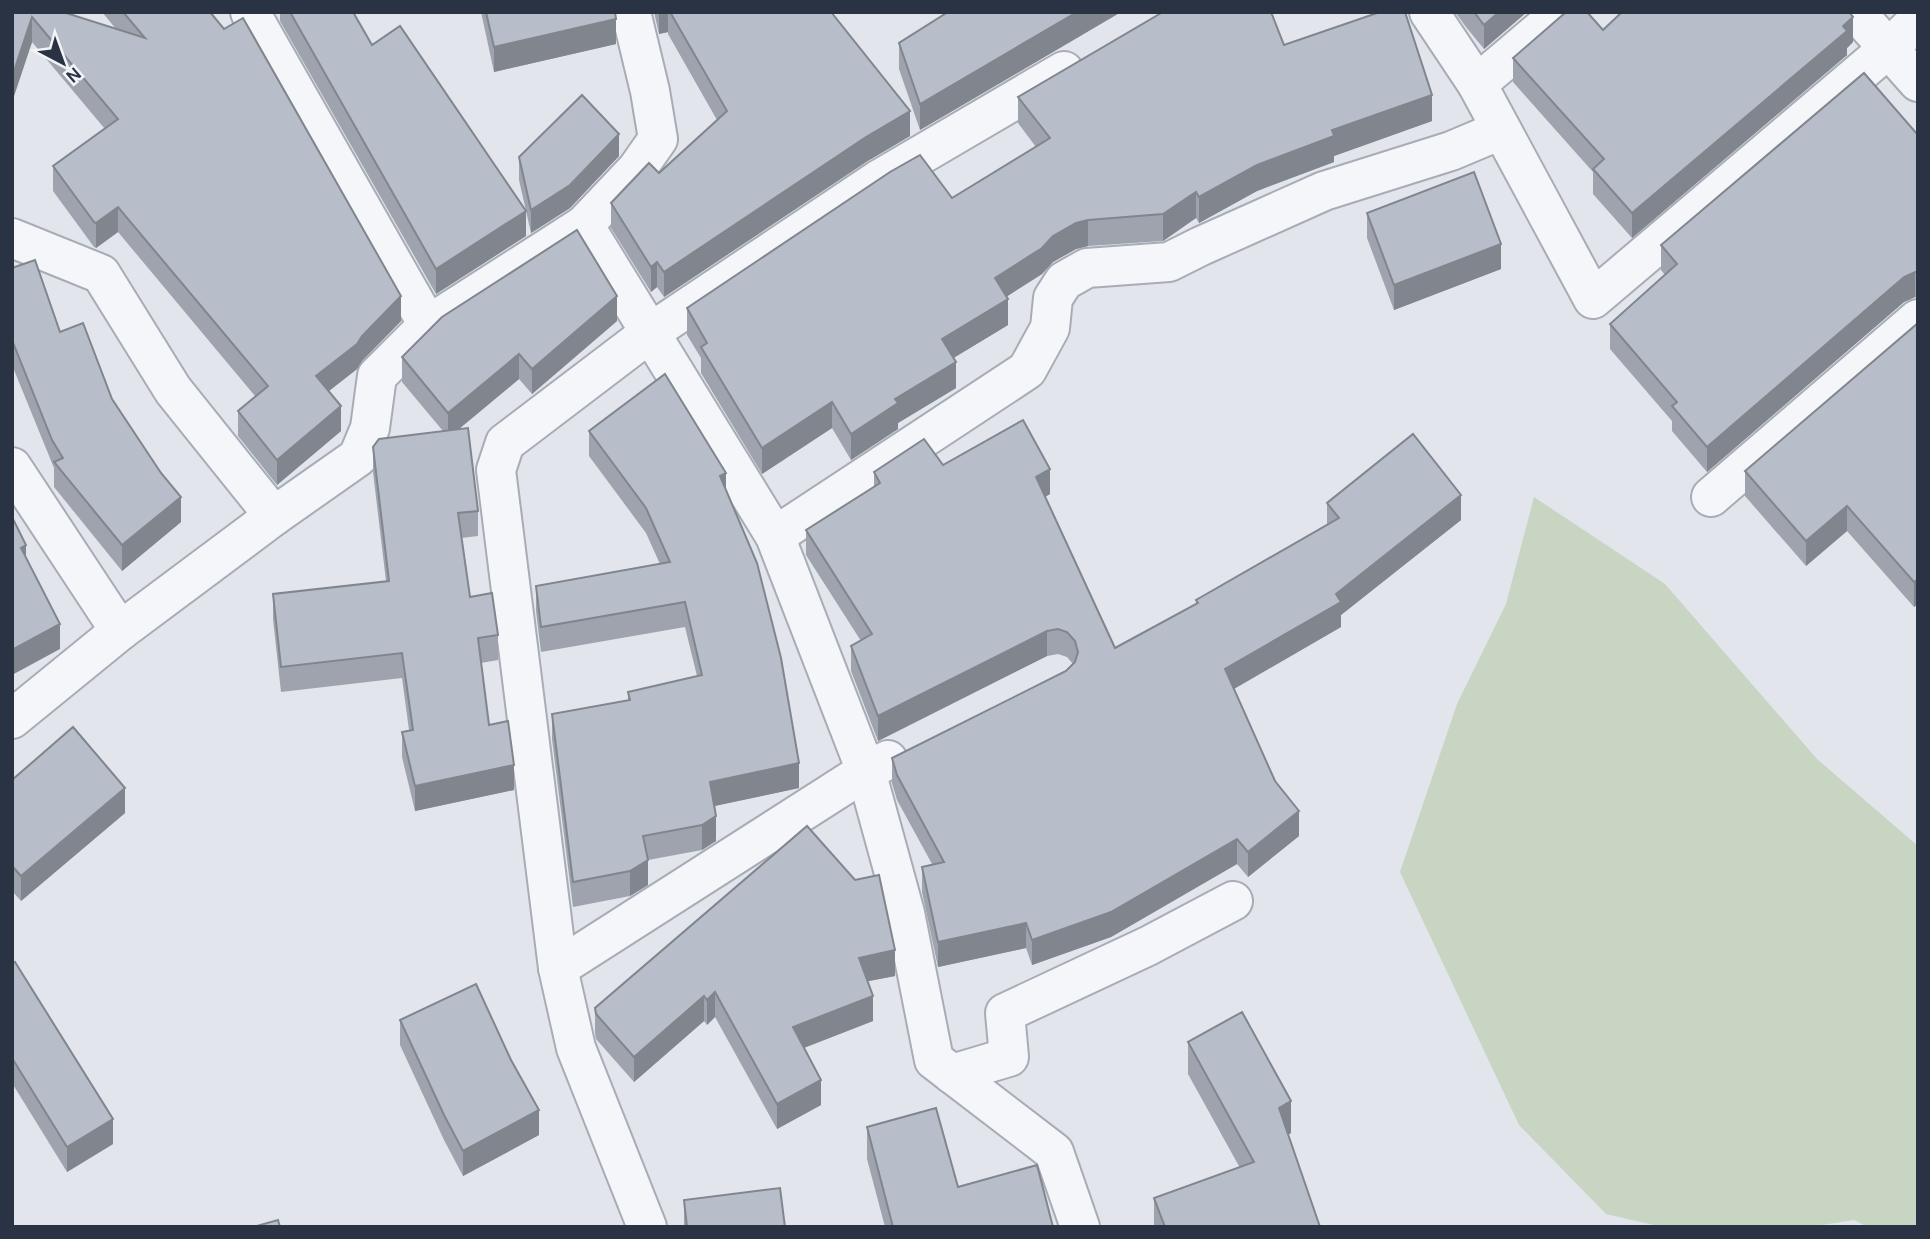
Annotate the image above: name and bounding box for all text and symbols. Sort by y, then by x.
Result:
north arrow [28,28,98,98]
text: N [61,62,86,88]

